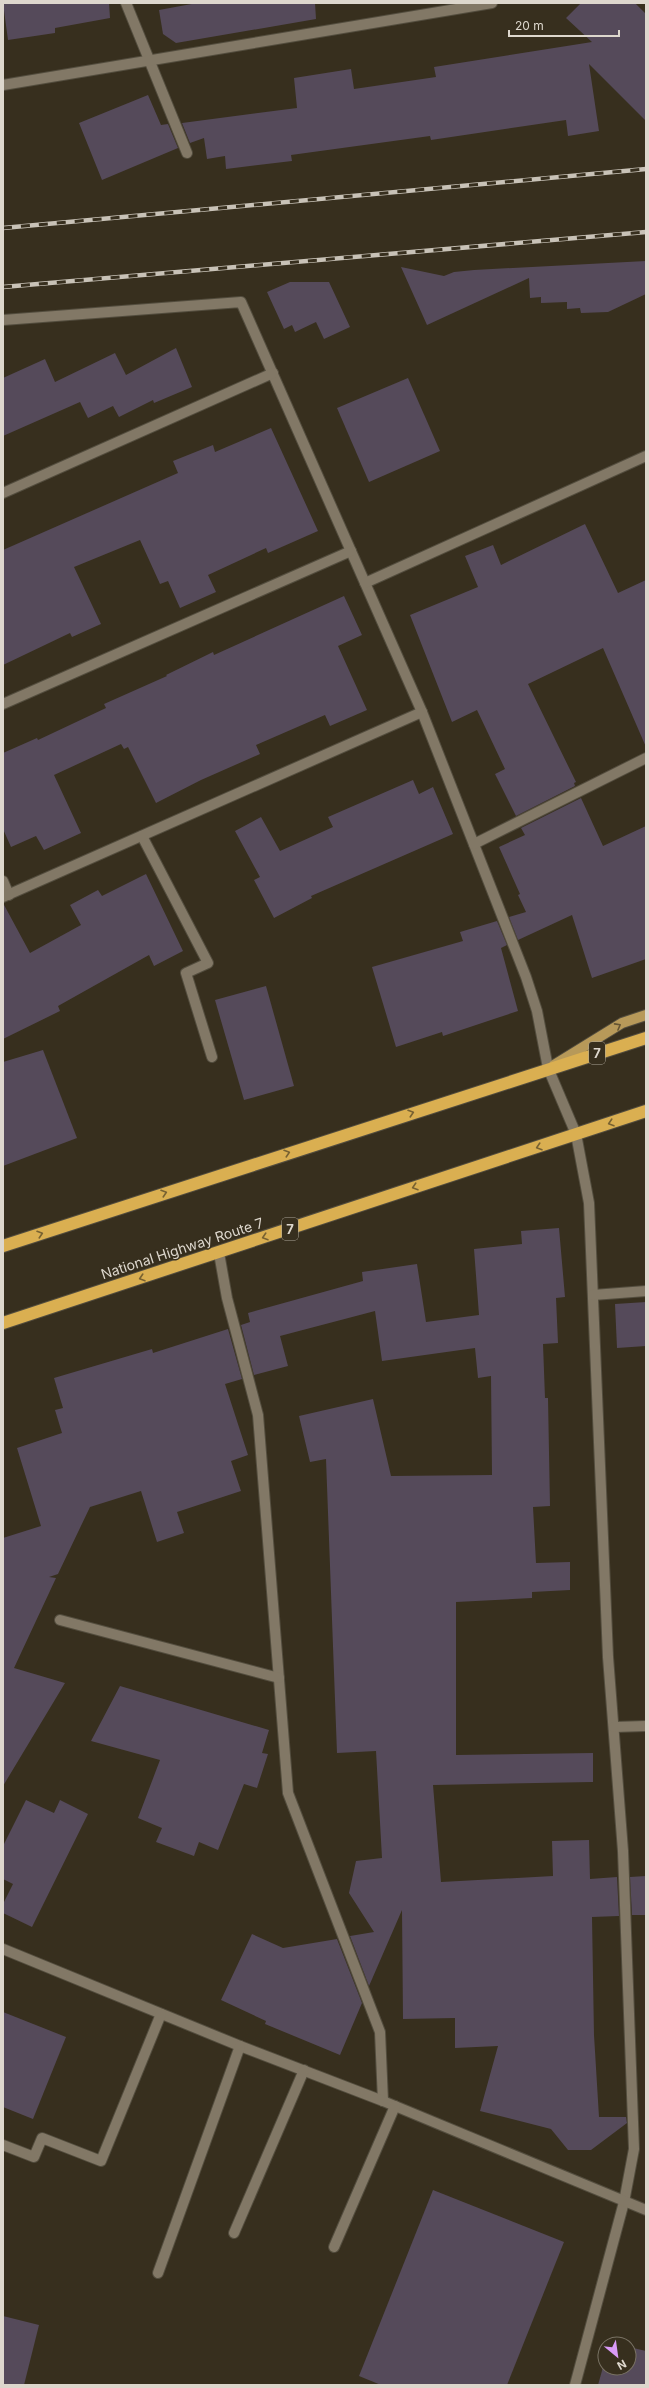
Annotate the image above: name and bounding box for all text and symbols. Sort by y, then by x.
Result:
scale bar [509,12,619,38]
text: 20 m [515,18,544,33]
one-way arrow [614,1024,621,1031]
road number: 7 [589,1042,605,1064]
one-way arrow [407,1109,414,1117]
one-way arrow [608,1118,615,1127]
one-way arrow [535,1142,542,1150]
one-way arrow [284,1149,291,1158]
one-way arrow [412,1183,419,1191]
one-way arrow [160,1189,167,1198]
street label: National Highway Route 7 [99,1214,265,1282]
road number: 7 [282,1218,298,1240]
one-way arrow [36,1230,43,1238]
one-way arrow [262,1232,269,1241]
one-way arrow [138,1273,145,1281]
north arrow [597,2336,637,2376]
text: N [615,2357,629,2373]

